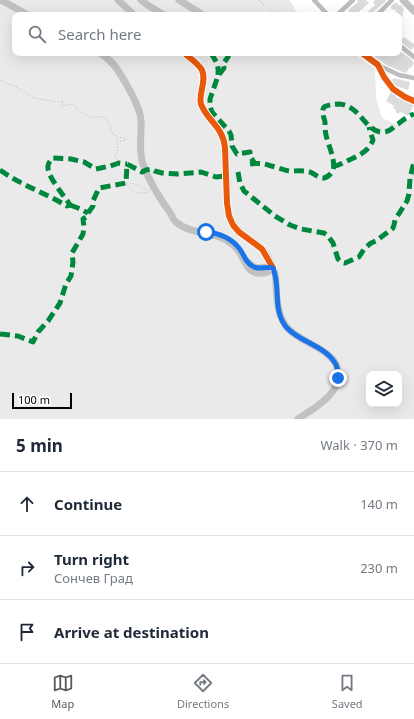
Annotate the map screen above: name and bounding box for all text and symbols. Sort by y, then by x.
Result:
search box [12,12,402,56]
icon: search [26,23,48,45]
text: Search here [58,24,141,44]
route start [197,223,215,241]
route end [329,369,347,387]
map controls [366,371,402,407]
button: layers [366,371,402,407]
scale bar [12,391,72,410]
text: 100 m [18,392,50,407]
text: 5 min [16,434,63,457]
text: Walk · 370 m [320,436,398,454]
icon: ahead [16,493,38,515]
text: Continue [54,494,122,514]
text: 140 m [360,495,398,513]
text: Turn right [54,549,129,569]
icon: right [16,557,38,579]
text: 230 m [360,559,398,577]
text: Сончев Град [54,569,133,587]
icon: arrive [16,621,38,643]
text: Arrive at destination [54,622,209,642]
tab: Map [51,672,74,711]
tab: Directions [177,672,229,711]
tab: Saved [332,672,363,711]

